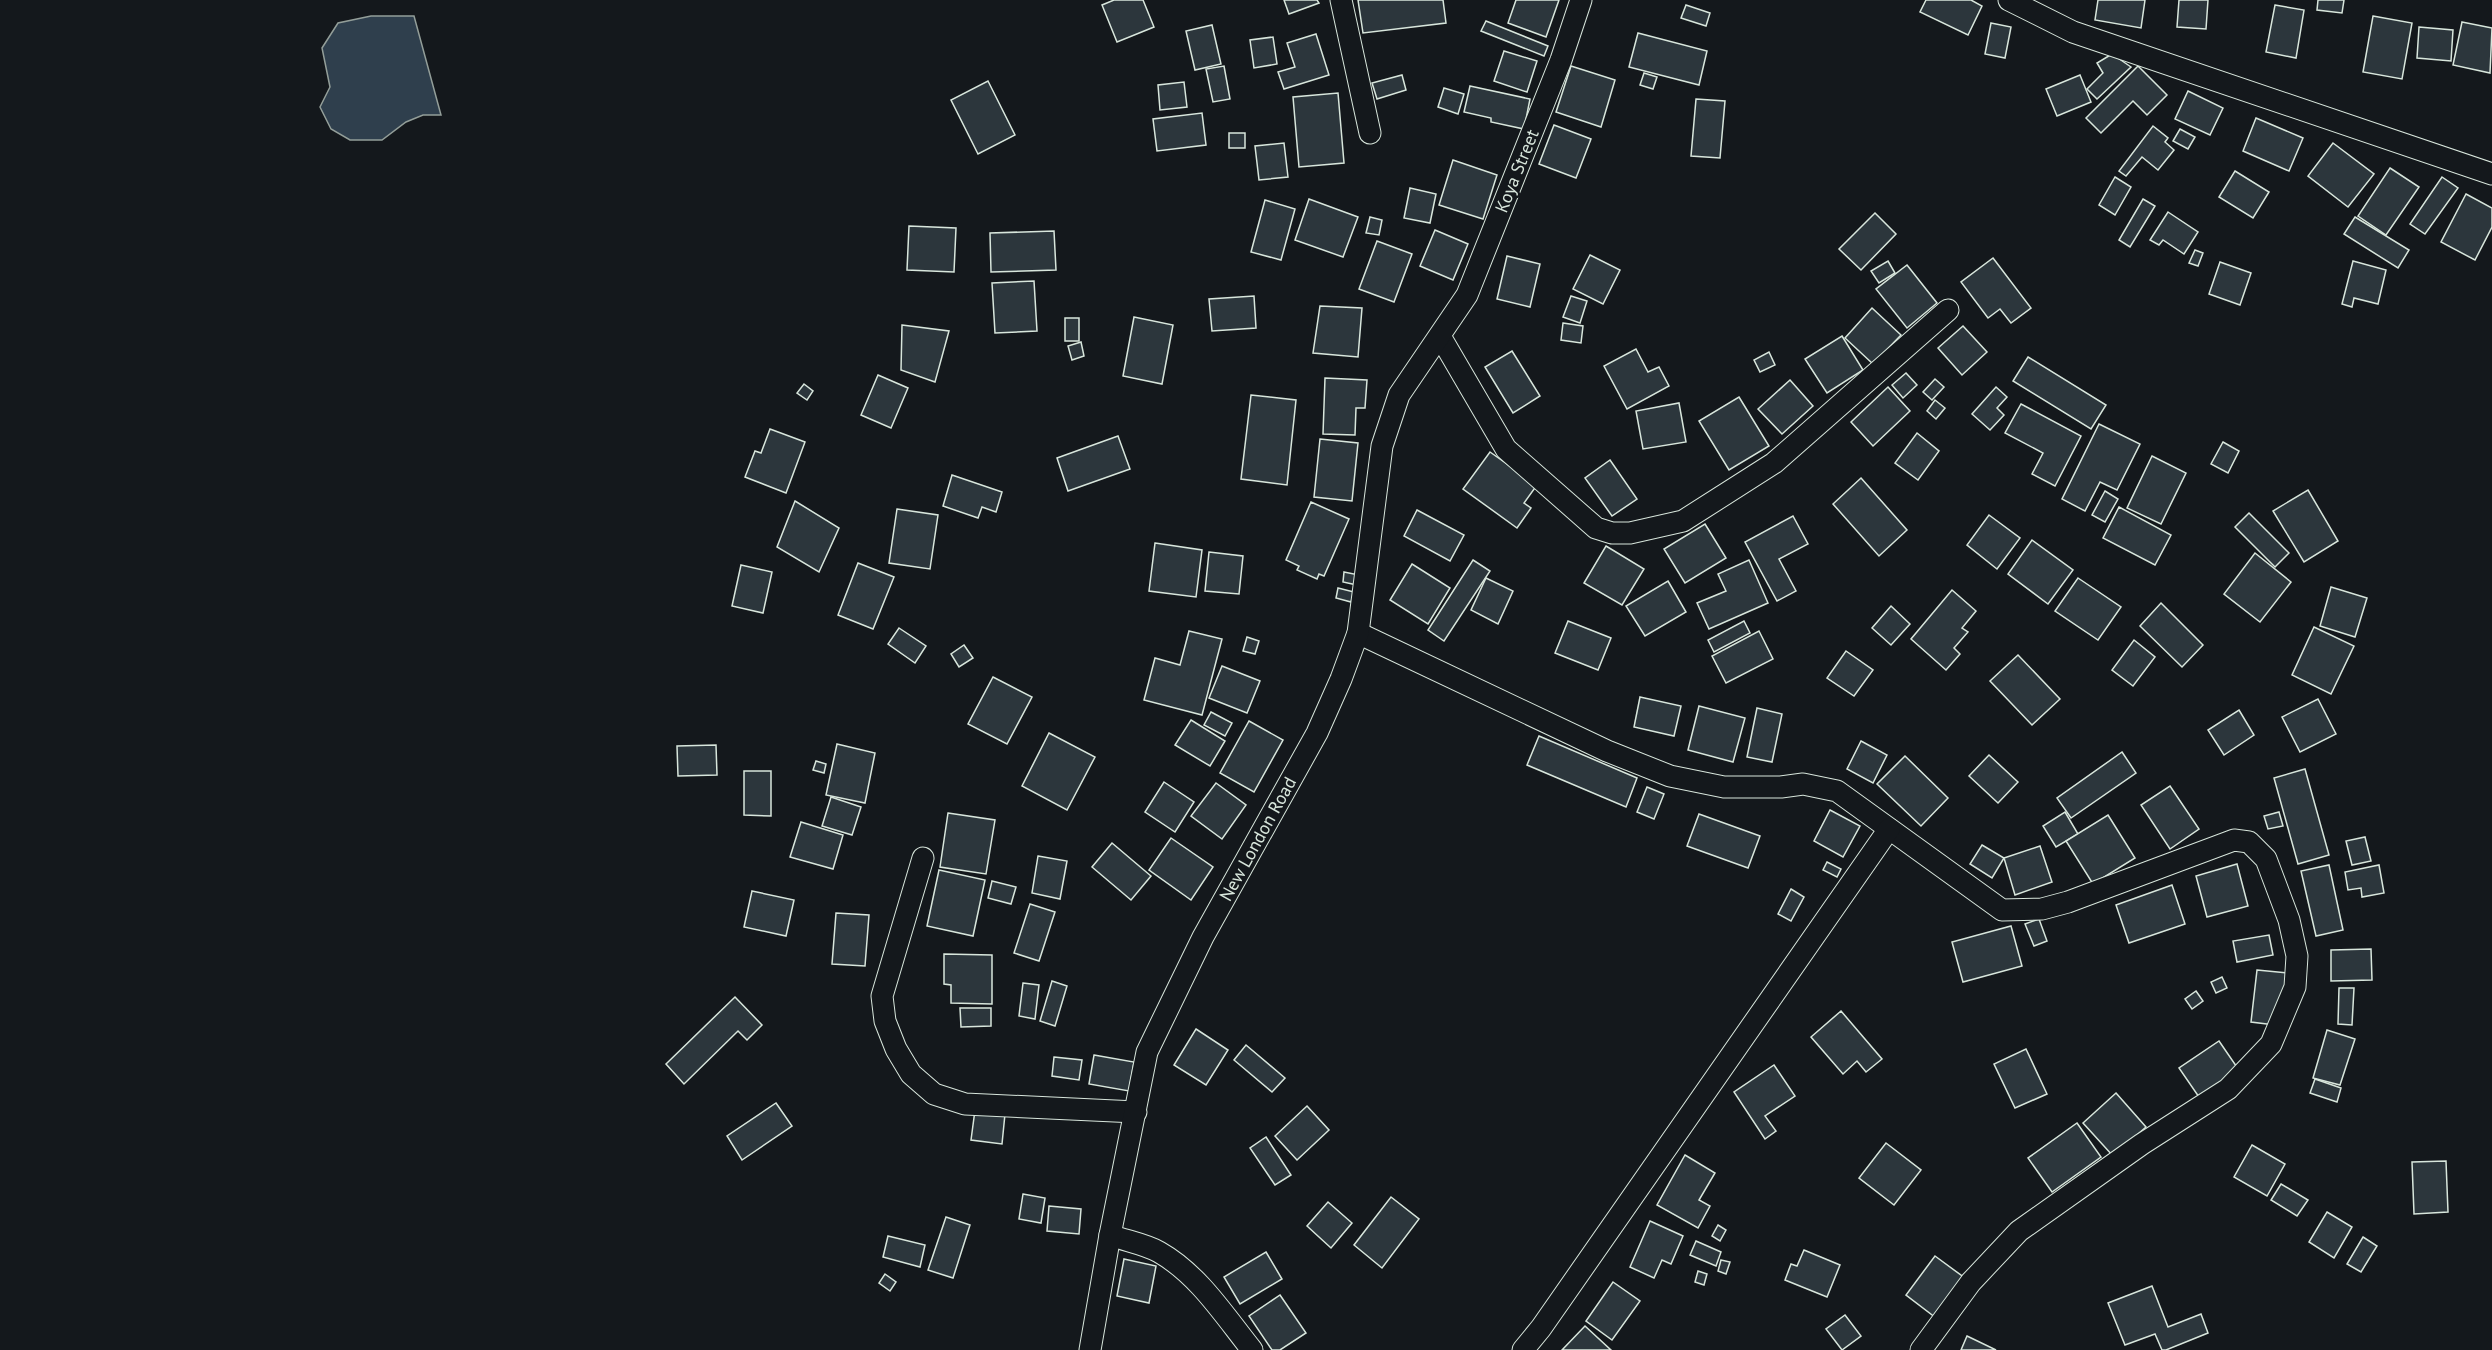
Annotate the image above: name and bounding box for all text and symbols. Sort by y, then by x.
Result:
street label: Koya Street [1489,126,1544,216]
street label: New London Road [1214,773,1301,905]

